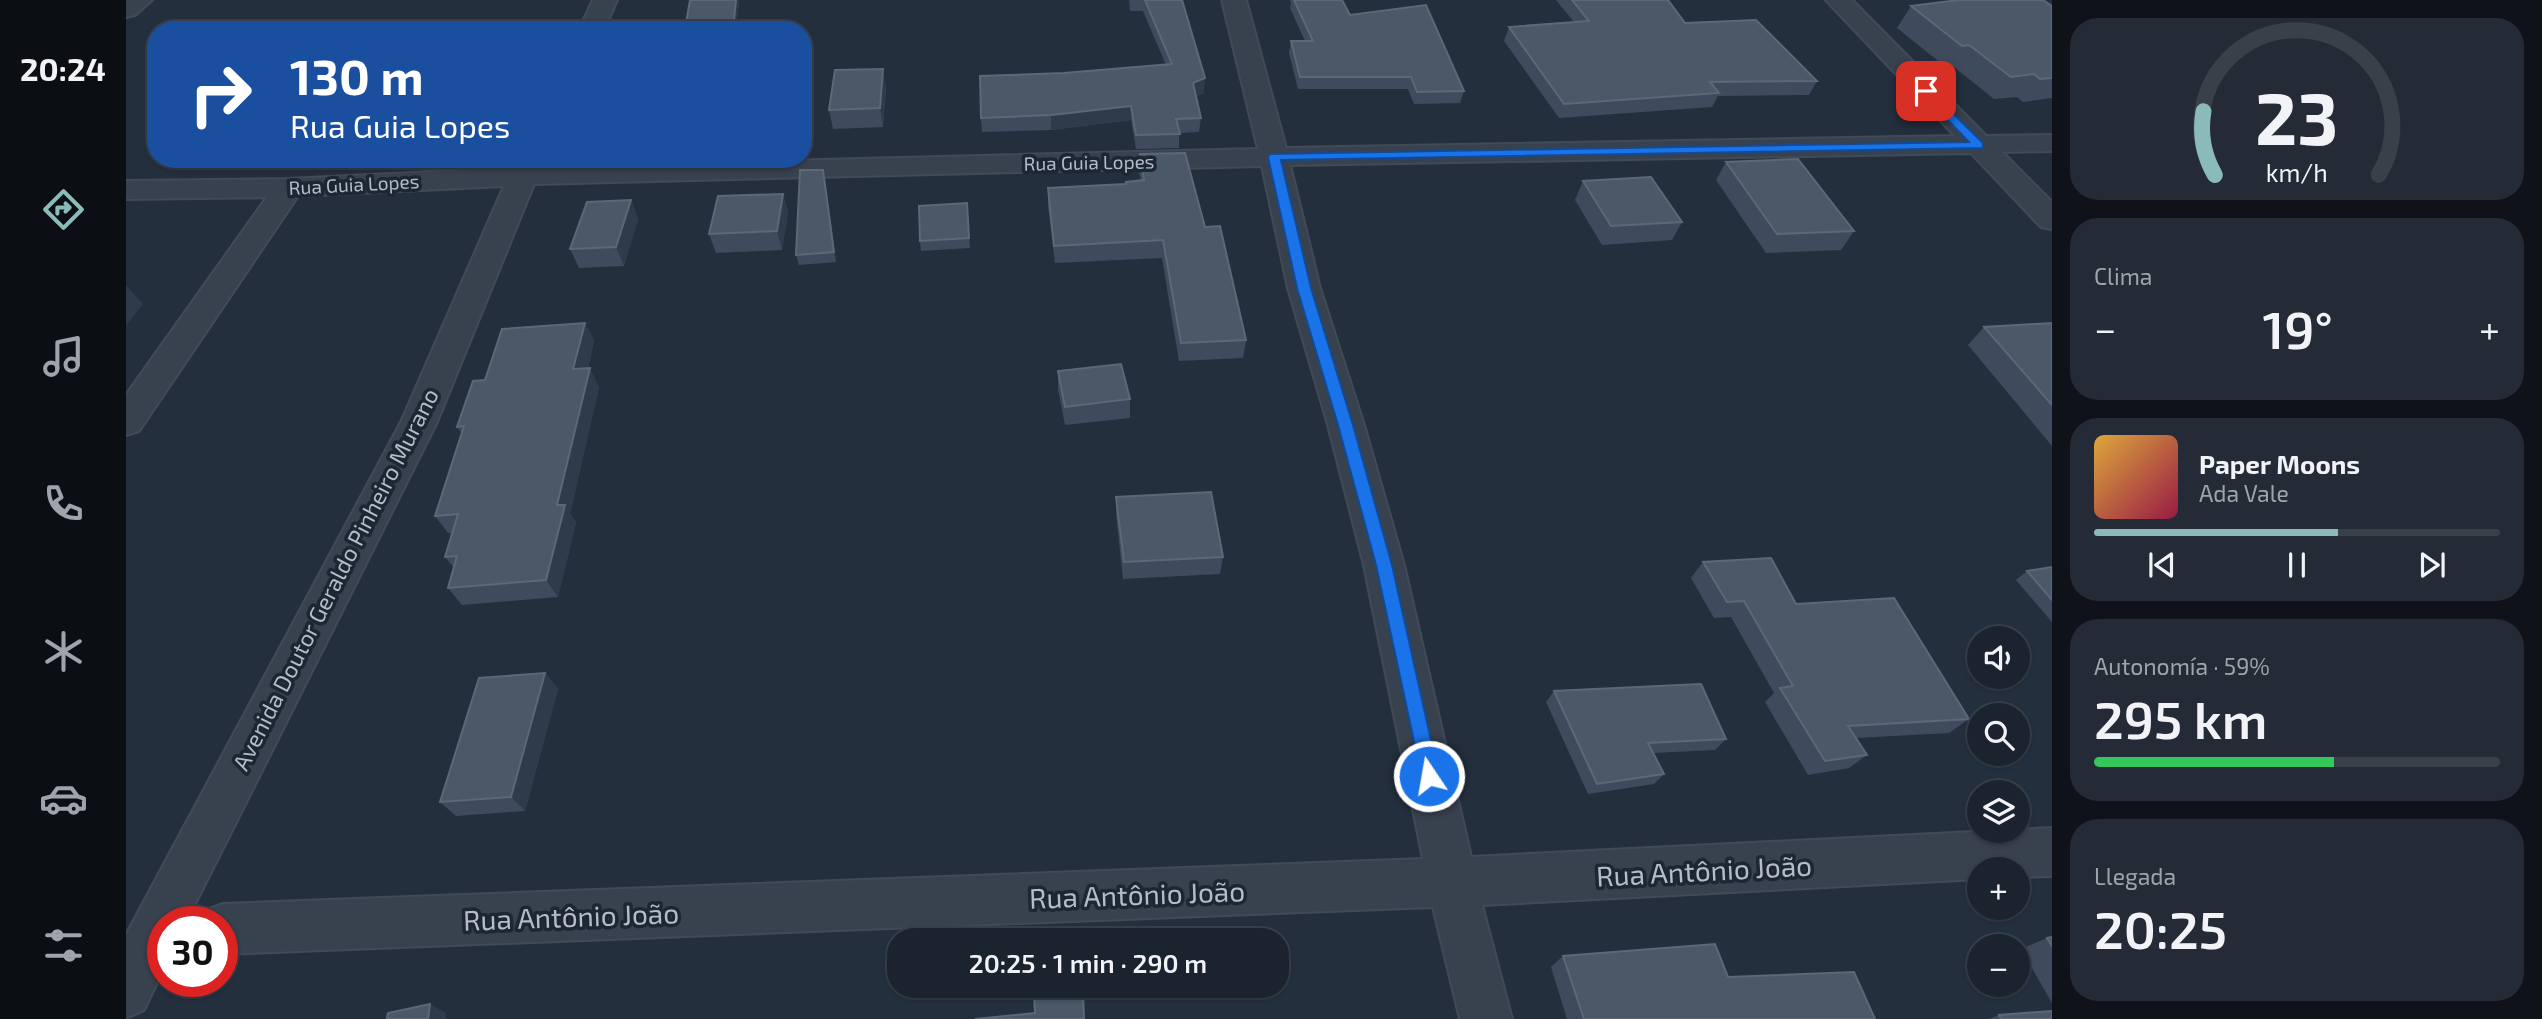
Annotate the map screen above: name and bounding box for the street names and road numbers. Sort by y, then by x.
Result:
street label: Rua Guia Lopes [1023,149,1155,175]
street label: Rua Guia Lopes [288,169,420,199]
street label: Avenida Doutor Geraldo Pinheiro Murano [226,383,444,775]
street label: Rua Antônio João [1595,847,1813,893]
street label: Rua Antônio João [1028,873,1246,915]
street label: Rua Antônio João [462,895,680,937]

